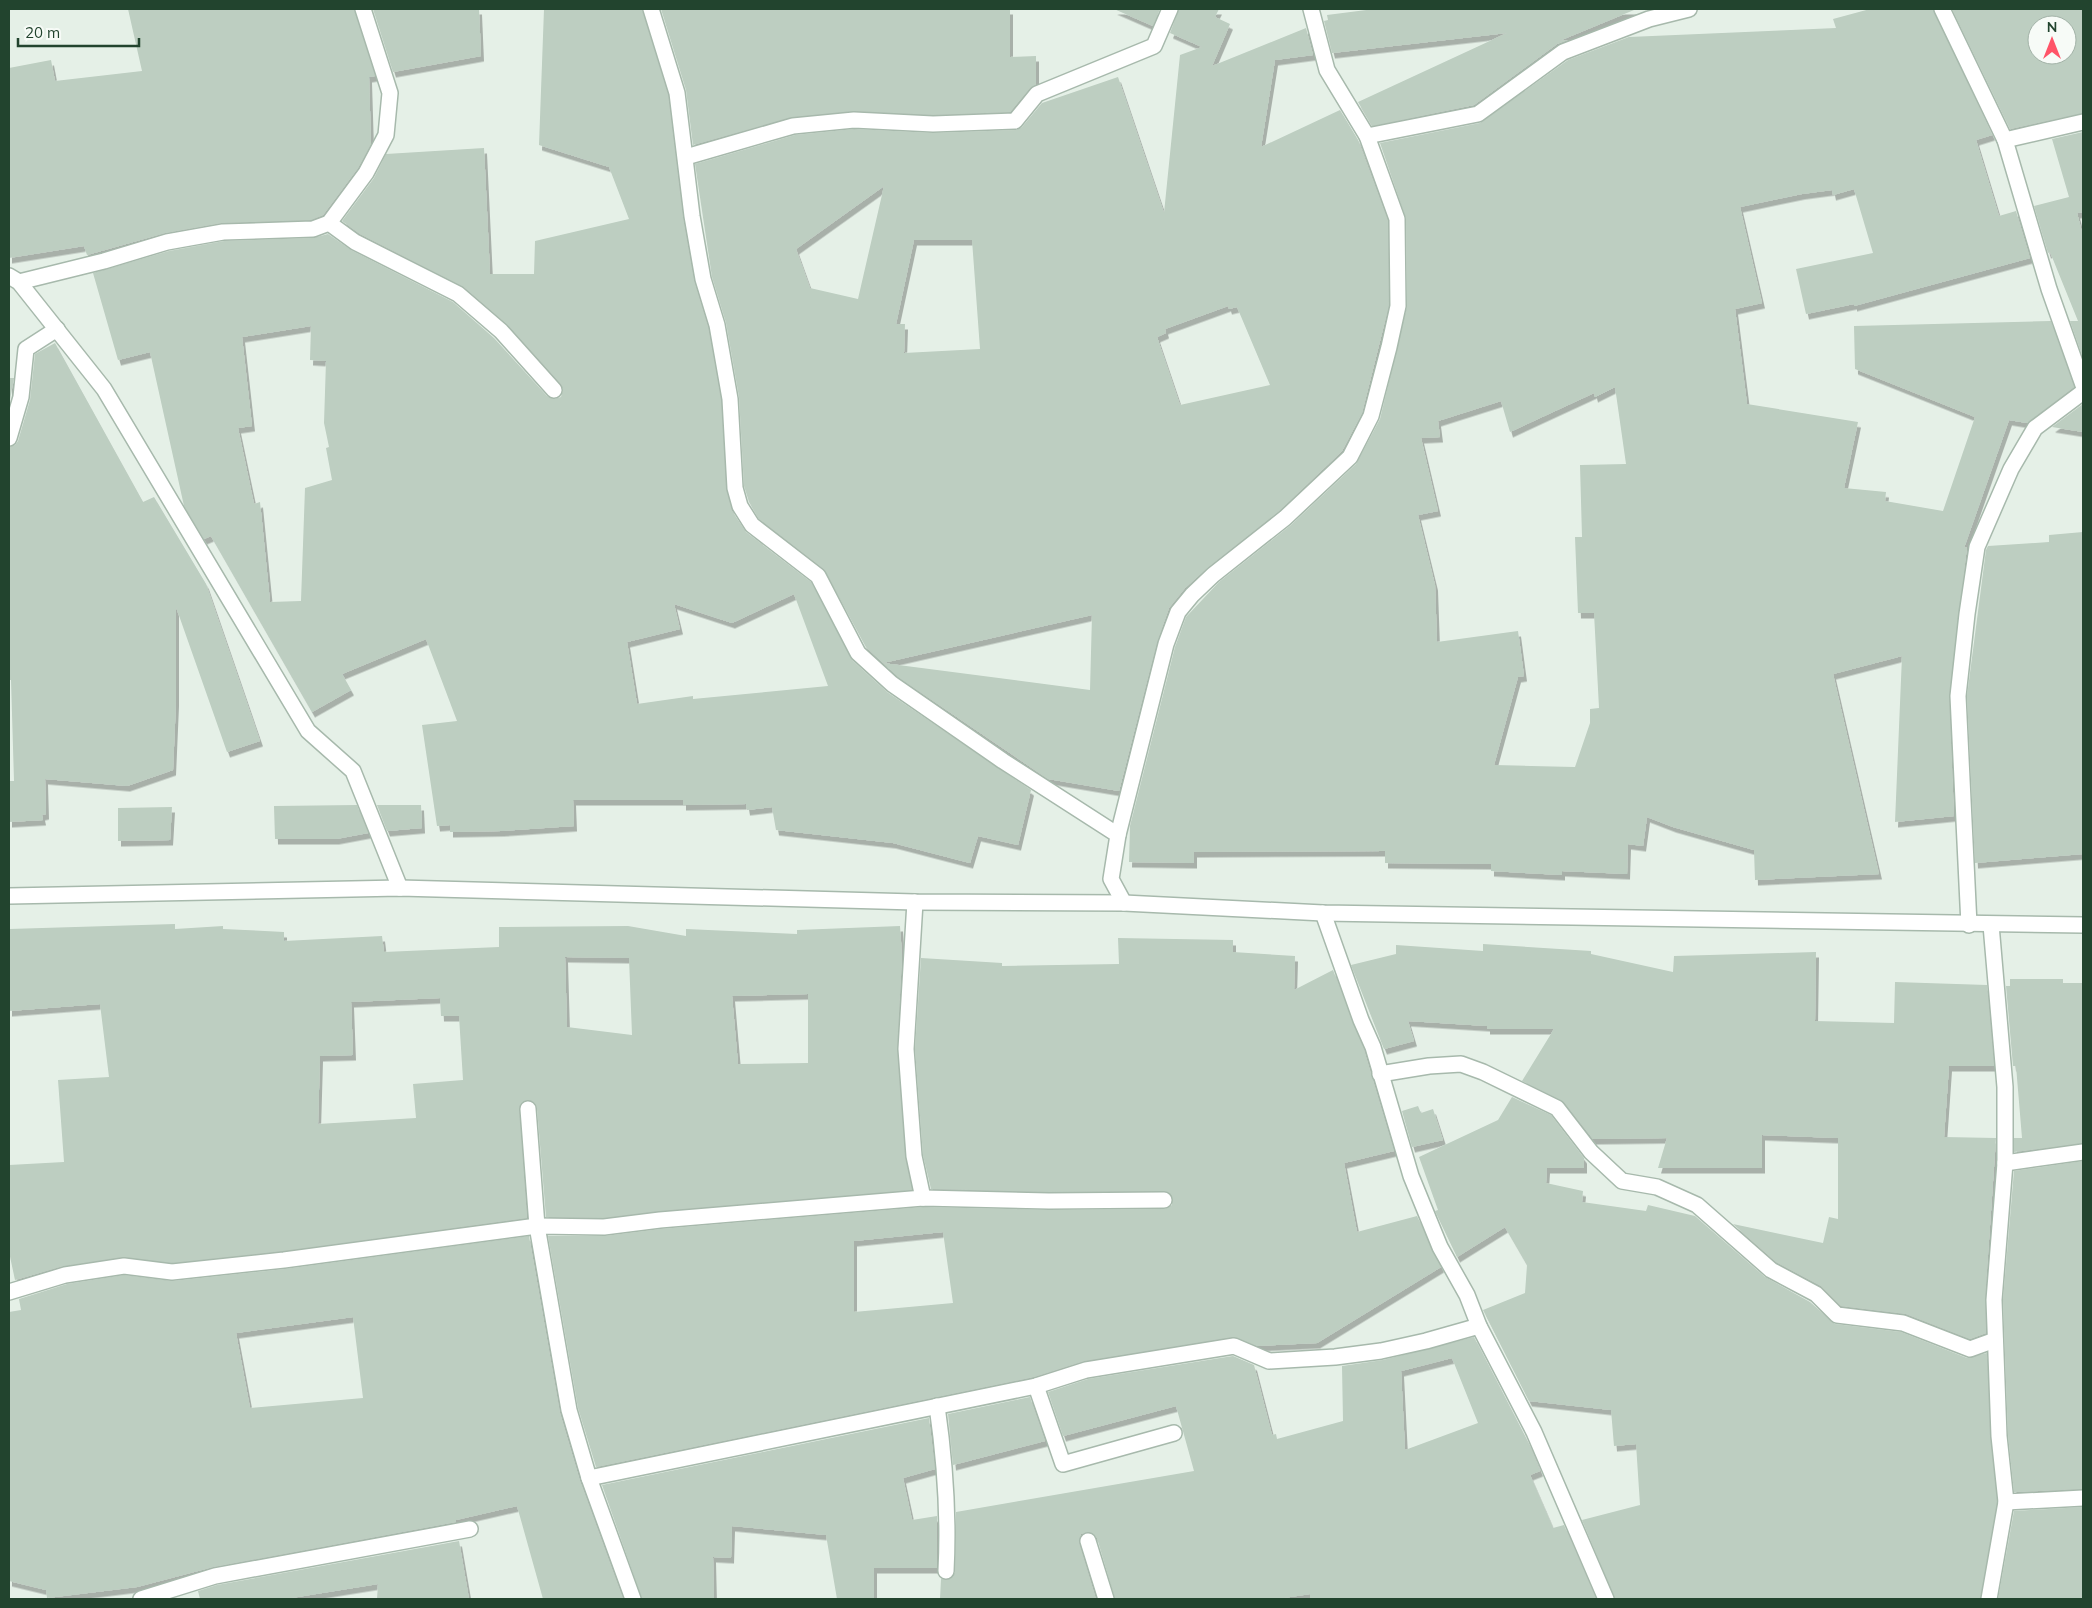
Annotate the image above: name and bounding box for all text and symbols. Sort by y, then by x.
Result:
scale bar [18,15,139,47]
north arrow [2027,15,2077,65]
text: N [2047,18,2057,36]
text: 20 m [25,23,60,42]

